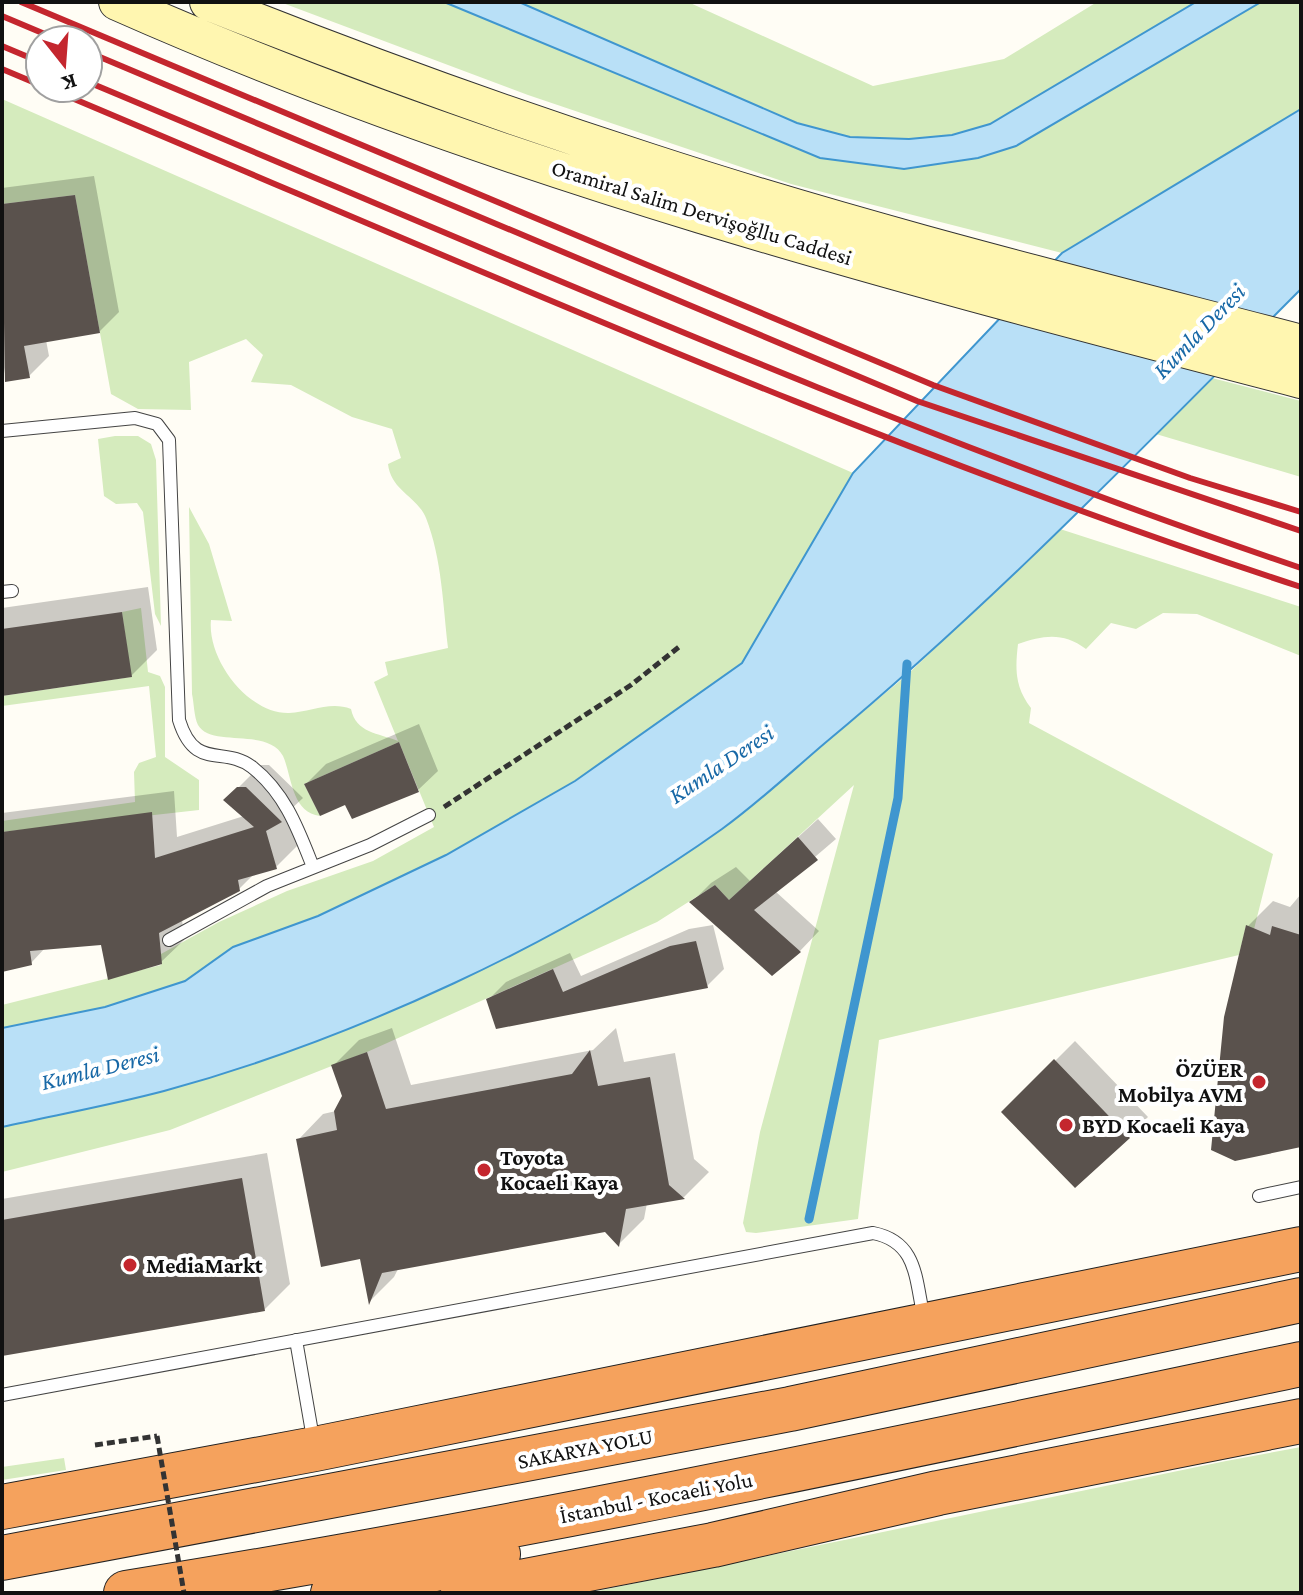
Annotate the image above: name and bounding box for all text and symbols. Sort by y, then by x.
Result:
north arrow [24,24,104,104]
text: K [58,69,80,97]
street label: Oramiral Salim Dervişoğllu Caddesi [549,155,855,270]
water label: Kumla Deresi [1147,277,1251,383]
water label: Kumla Deresi [663,718,779,809]
water label: Kumla Deresi [38,1040,162,1095]
place label: ÖZÜER Mobilya AVM [1118,1057,1244,1107]
marker: ÖZÜER Mobilya AVM [1250,1073,1268,1091]
place label: BYD Kocaeli Kaya [1082,1113,1245,1138]
marker: BYD Kocaeli Kaya [1057,1116,1075,1134]
place label: Toyota Kocaeli Kaya [500,1145,619,1195]
marker: Toyota Kocaeli Kaya [475,1161,493,1179]
place label: MediaMarkt [146,1253,264,1278]
marker: MediaMarkt [121,1256,139,1274]
street label: SAKARYA YOLU [515,1423,655,1474]
street label: İstanbul - Kocaeli Yolu [558,1466,755,1528]

